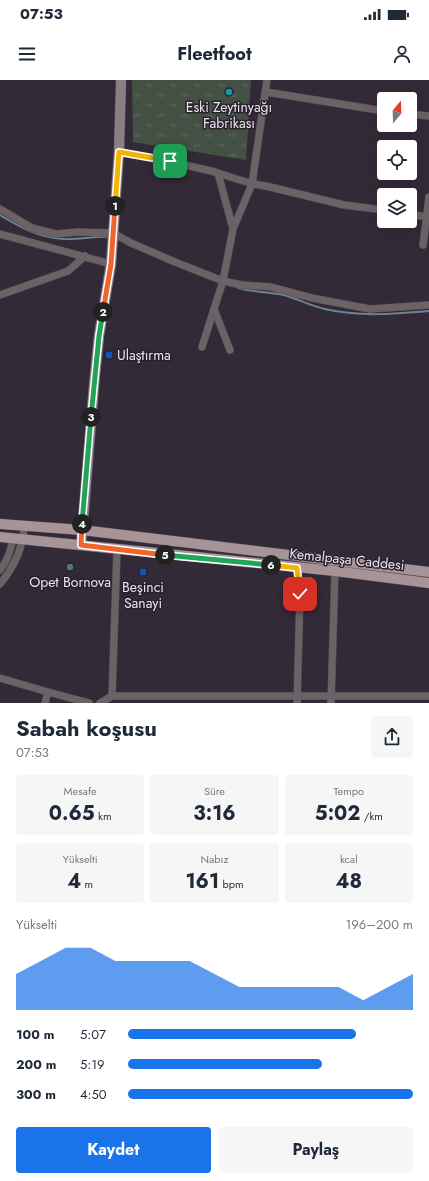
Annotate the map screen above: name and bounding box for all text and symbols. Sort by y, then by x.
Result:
text: 07:53 [20,3,63,25]
text: Fleetfoot [177,41,252,67]
icon: menu [16,43,38,65]
icon: person [391,43,413,65]
marker: Eski Zeytinyağı Fabrikası [224,87,234,97]
north arrow [377,92,417,132]
map controls [377,92,417,228]
place label: Eski Zeytinyağı Fabrikası [186,97,272,133]
button: locate [377,140,417,180]
pin [153,144,187,178]
icon: arrive [159,150,181,172]
button: layers [377,188,417,228]
pin: 1 [105,196,125,216]
text: 1 [112,198,118,214]
pin: 2 [93,302,113,322]
text: 2 [99,304,107,320]
place label: Ulaştırma [117,345,171,365]
marker: Ulaştırma [104,350,114,360]
pin: 3 [81,407,101,427]
text: 3 [88,409,94,425]
pin: 4 [72,514,92,534]
text: 4 [78,516,86,532]
street label: Kemalpaşa Caddesi [288,543,406,575]
pin: 5 [155,545,175,565]
text: 5 [161,547,169,563]
pin: 6 [261,555,281,575]
text: 6 [267,557,275,573]
marker: Opet Bornova [65,562,75,572]
marker: Beşinci Sanayi [138,567,148,577]
place label: Opet Bornova [29,572,111,592]
place label: Beşinci Sanayi [122,577,164,613]
pin [283,577,317,611]
icon: check [289,583,311,605]
text: Sabah koşusu [16,712,157,744]
button: share [371,716,413,758]
text: 07:53 [16,743,49,762]
text: Mesafe [64,783,97,799]
text: Süre [204,783,225,799]
text: Tempo [334,783,364,799]
text: 0.65 [49,799,95,828]
text: 3:16 [193,799,236,828]
text: 5:02 [315,799,360,828]
text: km [95,808,112,824]
text: /km [360,808,383,824]
text: Yükselti [63,851,98,867]
text: Nabız [200,851,229,867]
text: kcal [340,851,358,867]
text: 4 [67,867,81,896]
text: 161 [185,867,219,896]
text: 48 [336,867,362,896]
text: m [81,876,93,892]
text: bpm [219,876,244,892]
text: Yükselti [16,915,57,934]
text: 196–200 m [346,915,413,934]
text: 100 m [16,1025,54,1044]
text: 5:07 [80,1025,106,1044]
text: 200 m [16,1055,56,1074]
text: 5:19 [80,1055,105,1074]
text: 300 m [16,1085,56,1104]
text: 4:50 [80,1085,107,1104]
button: Kaydet [16,1127,211,1173]
button: Paylaş [219,1127,413,1173]

